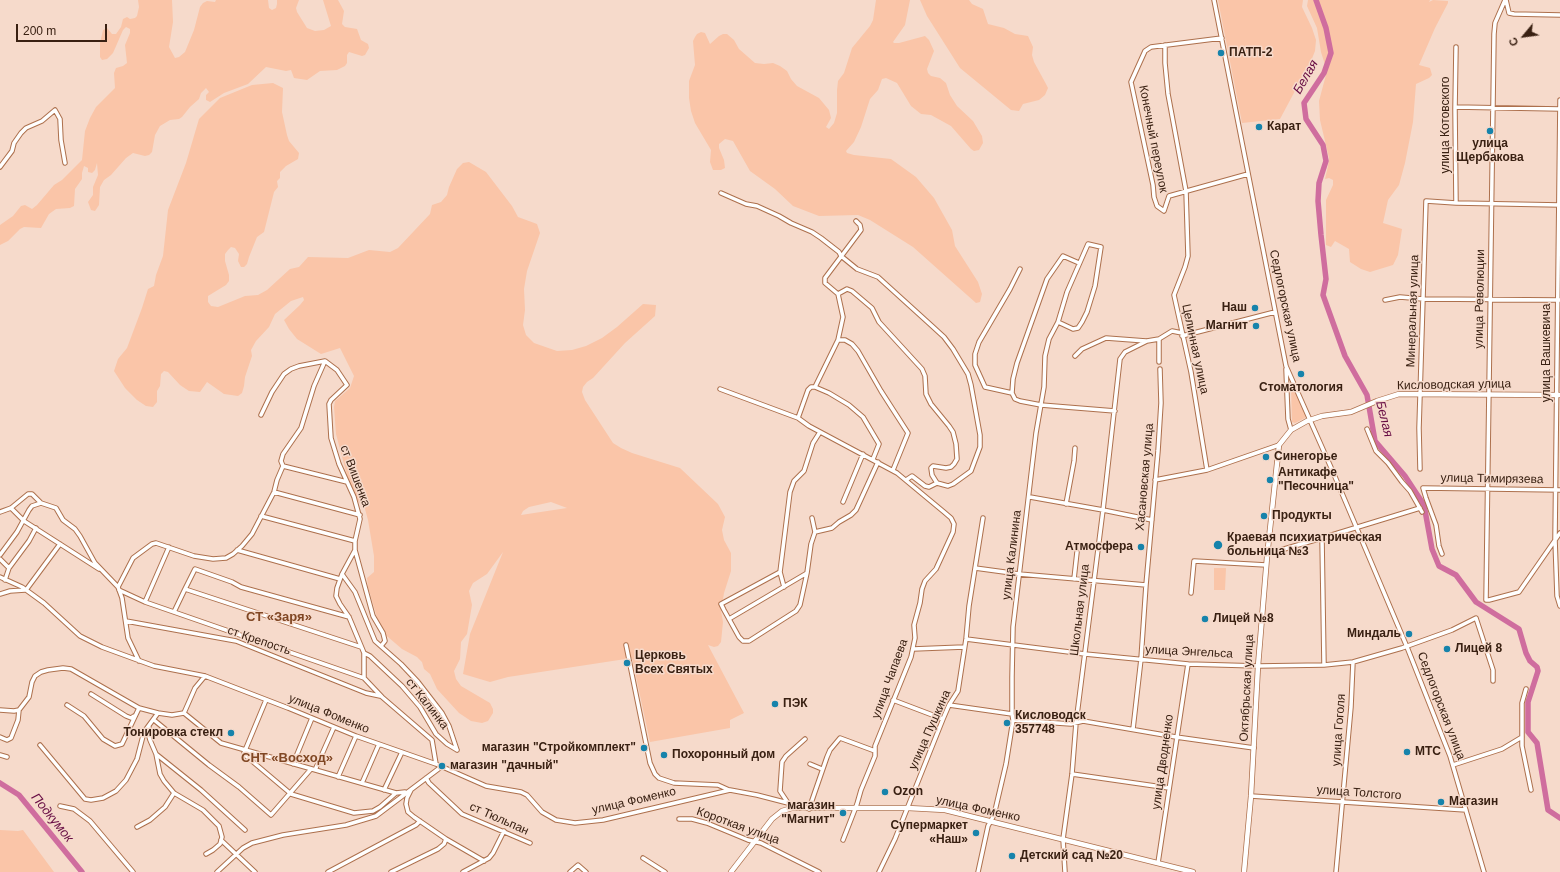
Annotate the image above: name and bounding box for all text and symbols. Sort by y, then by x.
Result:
scale bar [18,16,109,42]
north arrow [1504,16,1544,56]
text: 200 m [23,24,56,38]
text: С [1506,35,1521,48]
place label: ПАТП-2 [1229,46,1272,60]
marker: ПАТП-2 [1216,48,1226,58]
water label: Белая [1290,57,1322,97]
street label: улица Котовского [1439,77,1453,173]
street label: Конечный переулок [1136,84,1170,194]
place label: Карат [1267,120,1301,134]
marker: Карат [1254,122,1264,132]
marker: улица Щербакова [1485,126,1495,136]
place label: улица Щербакова [1456,137,1524,165]
street label: Седлогорская улица [1266,249,1304,363]
street label: улица Революции [1472,249,1488,349]
street label: Минеральная улица [1404,254,1422,368]
place label: Наш [1222,301,1247,315]
street label: Целинная улица [1178,303,1212,395]
marker: Наш [1250,303,1260,313]
street label: улица Вашкевича [1540,304,1554,402]
place label: Магнит [1206,319,1248,333]
marker: Магнит [1251,321,1261,331]
marker: Стоматология [1296,369,1306,379]
street label: Кисловодская улица [1397,377,1511,393]
place label: Стоматология [1259,381,1343,395]
water label: Белая [1372,399,1396,439]
street label: Хасановская улица [1133,423,1157,531]
street label: ст Вишенка [337,443,373,509]
place label: Синегорье [1274,450,1338,464]
marker: Синегорье [1261,452,1271,462]
place label: Антикафе "Песочница" [1278,466,1354,494]
street label: улица Тимирязева [1440,471,1544,487]
marker: Антикафе "Песочница" [1265,475,1275,485]
street label: улица Калинина [999,509,1025,601]
place label: Продукты [1272,509,1332,523]
marker: Продукты [1259,511,1269,521]
place label: Краевая психиатрическая больница №3 [1227,531,1382,559]
marker: Краевая психиатрическая больница №3 [1212,539,1224,551]
place label: Атмосфера [1065,540,1133,554]
marker: Атмосфера [1136,542,1146,552]
street label: Школьная улица [1067,563,1093,657]
district label: СТ «Заря» [246,609,312,625]
place label: Лицей №8 [1213,612,1274,626]
marker: Лицей №8 [1200,614,1210,624]
street label: ст Крепость [225,623,293,659]
place label: Миндаль [1347,627,1401,641]
marker: Миндаль [1404,629,1414,639]
street label: Октябрьская улица [1237,634,1257,742]
street label: улица Чапаева [869,637,911,721]
place label: Лицей 8 [1455,642,1502,656]
street label: улица Энгельса [1145,643,1233,661]
marker: Лицей 8 [1442,644,1452,654]
place label: Церковь Всех Святых [635,649,713,677]
street label: Седлогорская улица [1414,650,1468,762]
marker: Церковь Всех Святых [622,658,632,668]
street label: ст Калинка [403,676,451,732]
street label: улица Пушкина [906,688,954,772]
street label: улица Фоменко [287,691,371,737]
street label: улица Гоголя [1329,693,1349,767]
place label: ПЭК [783,697,807,711]
marker: ПЭК [770,699,780,709]
place label: Кисловодск 357748 [1015,709,1086,737]
street label: улица Дводненко [1149,713,1177,811]
marker: Кисловодск 357748 [1002,718,1012,728]
place label: Тонировка стекл [123,726,223,740]
marker: Тонировка стекл [226,728,236,738]
place label: магазин "Стройкомплект" [482,741,636,755]
marker: магазин "Стройкомплект" [639,743,649,753]
place label: МТС [1415,745,1441,759]
marker: МТС [1402,747,1412,757]
place label: Похоронный дом [672,748,775,762]
district label: СНТ «Восход» [241,750,333,766]
marker: Похоронный дом [659,750,669,760]
place label: магазин "дачный" [450,759,558,773]
marker: магазин "дачный" [437,761,447,771]
street label: улица Толстого [1316,783,1402,803]
street label: улица Фоменко [591,784,677,818]
place label: Ozon [893,785,923,799]
marker: Ozon [880,787,890,797]
water label: Подкумок [27,790,77,846]
street label: улица Фоменко [935,793,1021,825]
place label: Магазин [1449,795,1498,809]
marker: Магазин [1436,797,1446,807]
place label: магазин "Магнит" [781,799,835,827]
street label: ст Тюльпан [467,800,531,838]
street label: Короткая улица [695,804,781,848]
marker: магазин "Магнит" [838,808,848,818]
place label: Супермаркет «Наш» [890,819,968,847]
marker: Супермаркет «Наш» [971,828,981,838]
place label: Детский сад №20 [1020,849,1123,863]
marker: Детский сад №20 [1007,851,1017,861]

